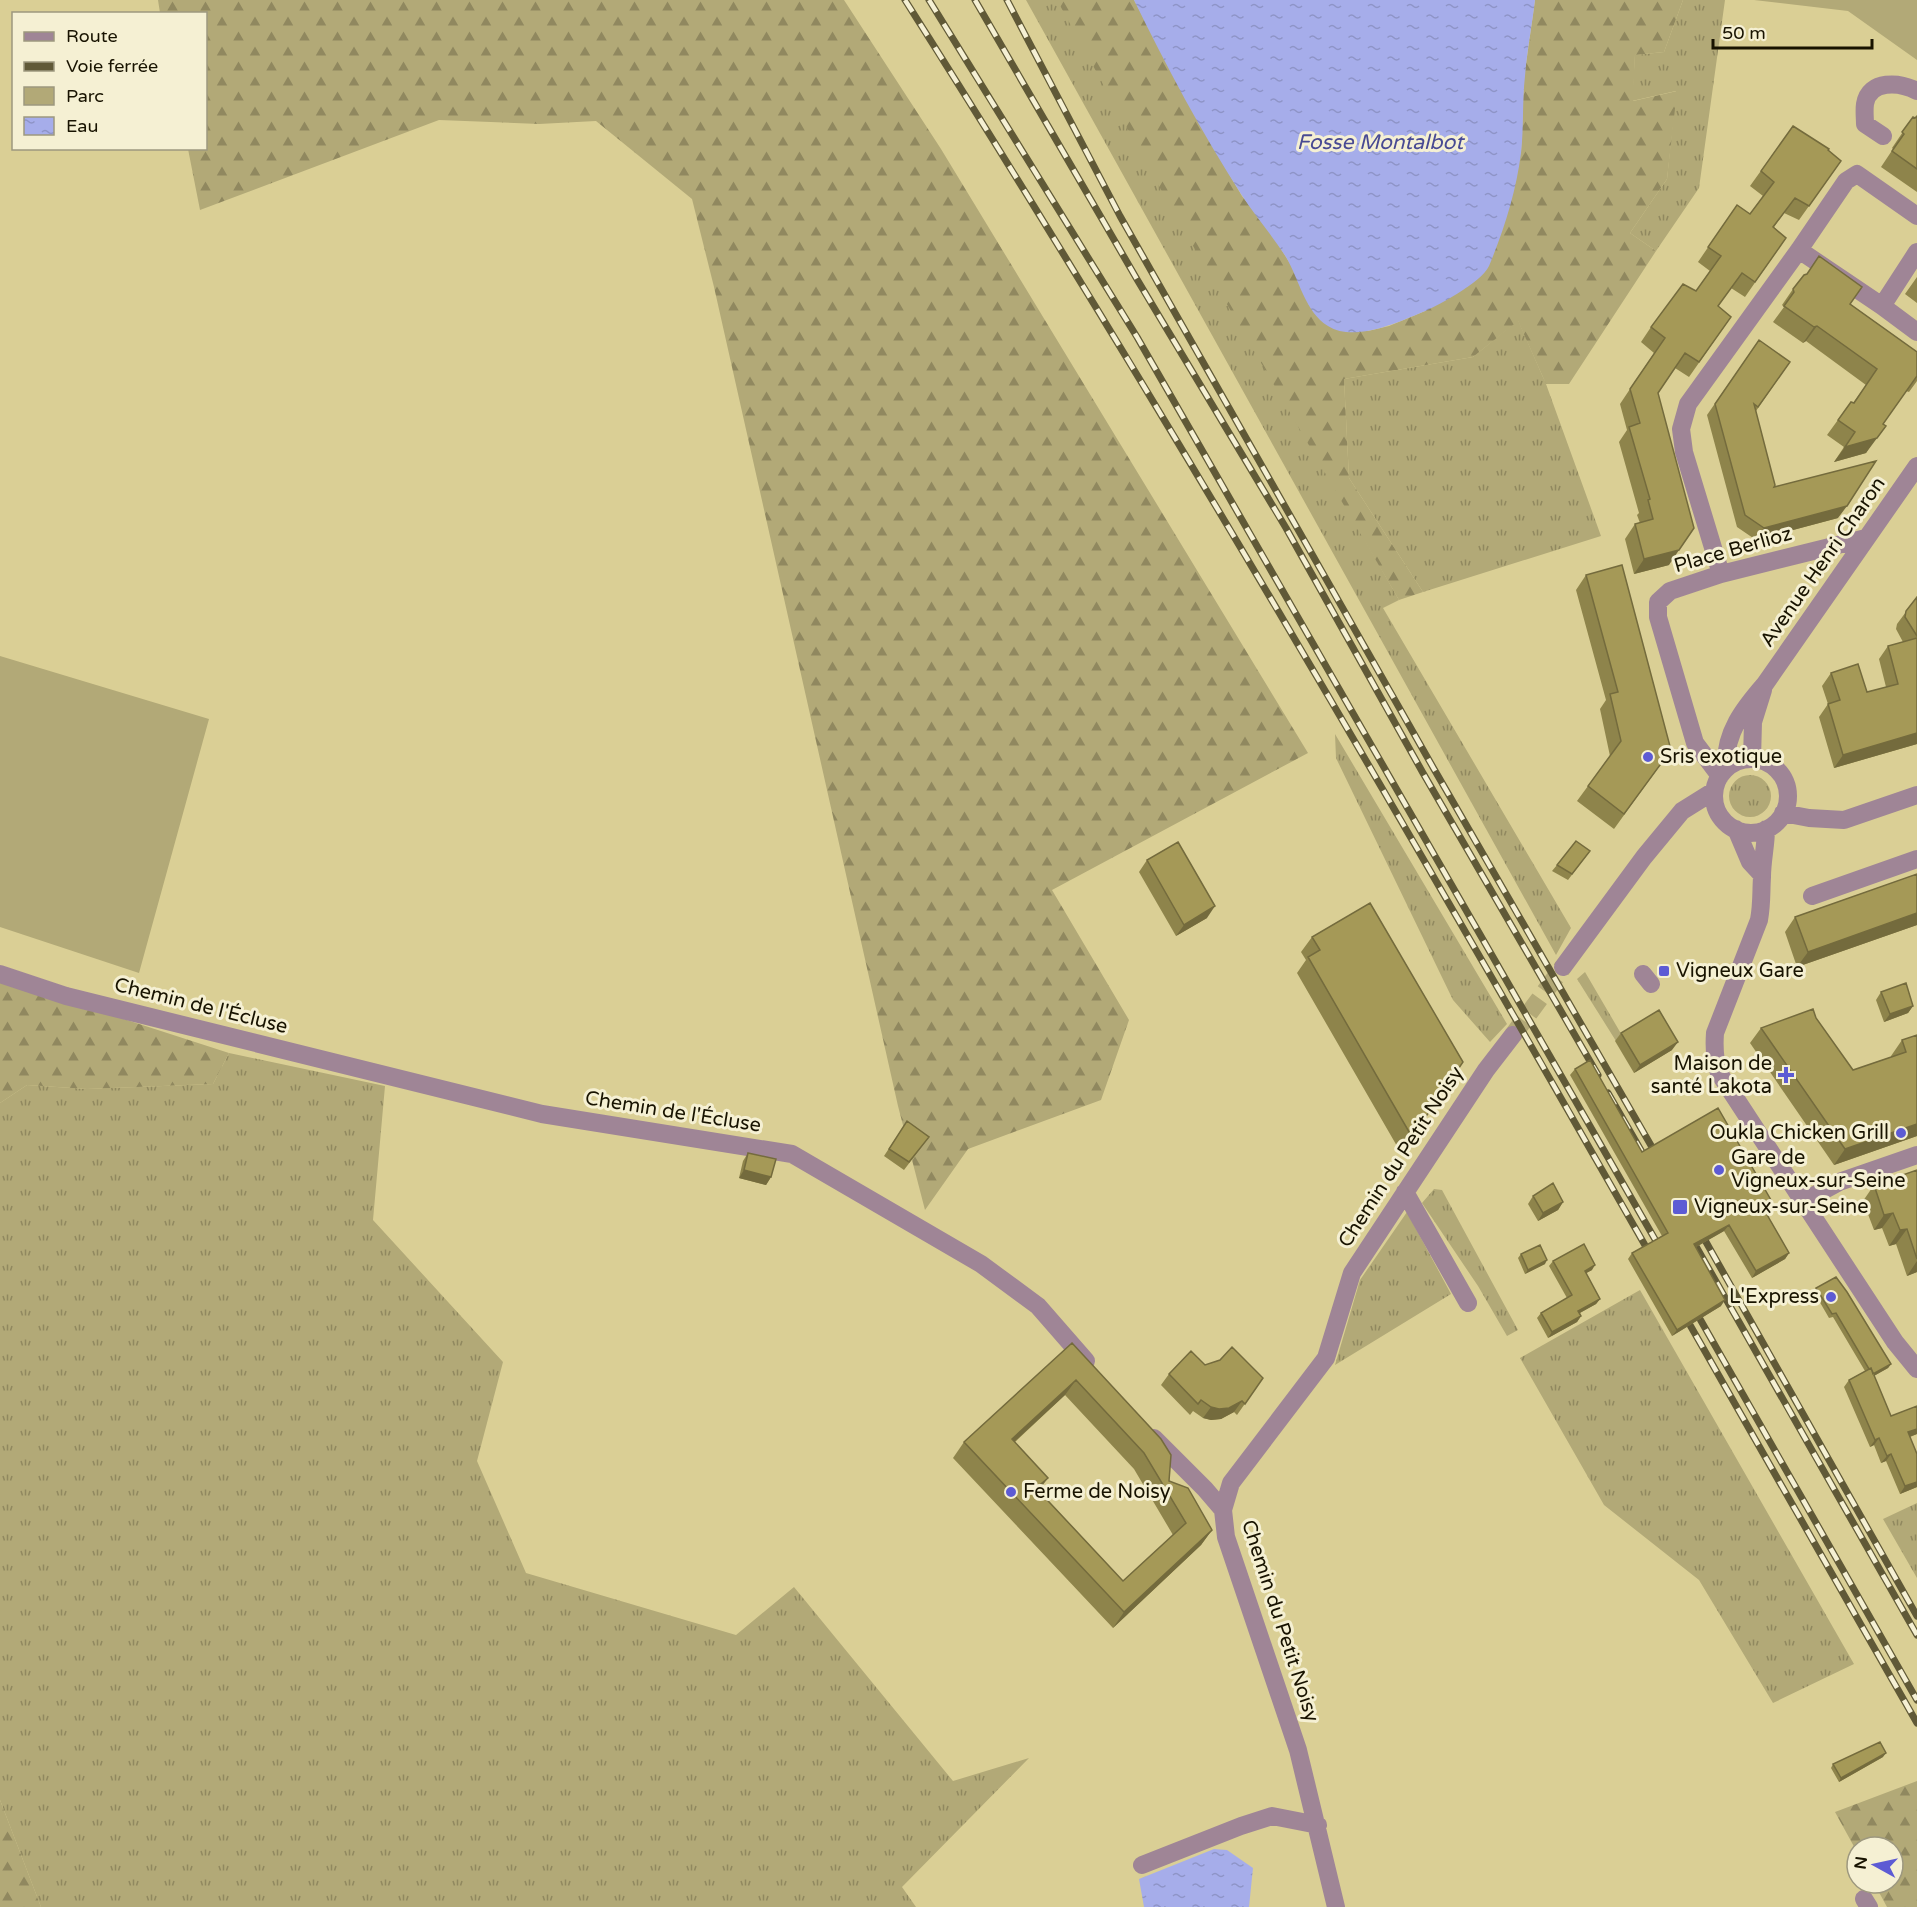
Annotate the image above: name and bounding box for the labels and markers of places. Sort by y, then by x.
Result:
place label: Sris exotique [1660,745,1782,769]
marker: Sris exotique [1641,750,1655,764]
place label: Vigneux Gare [1676,959,1804,983]
marker: Vigneux Gare [1657,964,1671,978]
place label: Maison de santé Lakota [1651,1052,1772,1099]
marker: Maison de santé Lakota [1777,1066,1795,1084]
place label: Oukla Chicken Grill [1710,1121,1889,1145]
marker: Oukla Chicken Grill [1894,1126,1908,1140]
place label: Gare de Vigneux-sur-Seine [1731,1146,1906,1193]
marker: Gare de Vigneux-sur-Seine [1712,1163,1726,1177]
place label: Vigneux-sur-Seine [1694,1195,1869,1219]
marker: Vigneux-sur-Seine [1671,1198,1689,1216]
place label: L'Express [1729,1285,1819,1309]
marker: L'Express [1824,1290,1838,1304]
place label: Ferme de Noisy [1023,1480,1171,1504]
marker: Ferme de Noisy [1004,1485,1018,1499]

